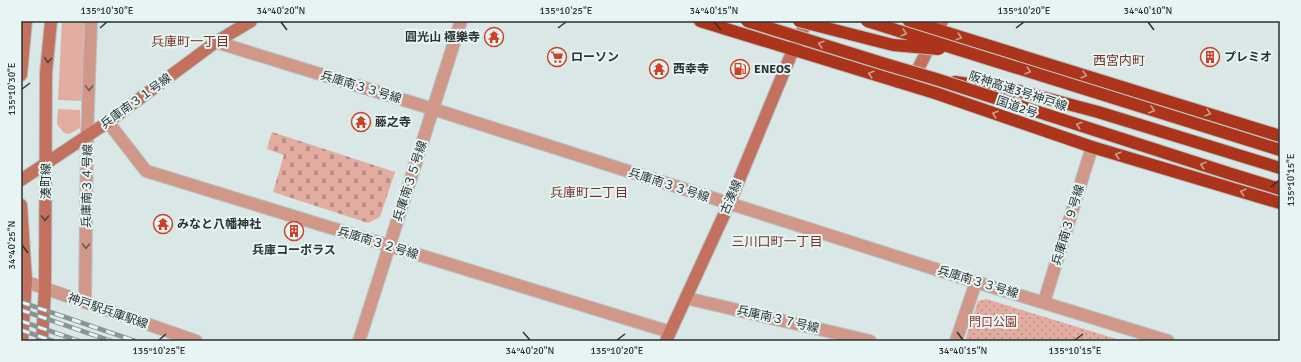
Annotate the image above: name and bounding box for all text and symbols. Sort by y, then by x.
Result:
text: 135°10'30"E [80,5,134,17]
text: 34°40'20"N [257,5,305,17]
text: 135°10'25"E [539,5,593,17]
text: 34°40'15"N [690,5,738,17]
text: 135°10'20"E [997,5,1051,17]
text: 34°40'10"N [1124,5,1172,17]
temple icon: 圓光山 極樂寺 [483,26,505,48]
one-way arrow [901,28,908,37]
place label: 圓光山 極樂寺 [405,30,480,45]
one-way arrow [956,32,963,41]
district label: 兵庫町一丁目 [151,34,229,50]
one-way arrow [818,40,825,49]
supermarket icon: ローソン [546,46,568,68]
building icon: プレミオ [1199,46,1221,68]
place label: ローソン [571,50,619,65]
place label: プレミオ [1224,50,1272,65]
district label: 西宮内町 [1093,53,1145,69]
one-way arrow [43,57,52,63]
temple icon: 西幸寺 [648,58,670,80]
fuel station icon: ENEOS [729,58,751,80]
text: 135°10'30"E [6,62,18,116]
place label: 西幸寺 [673,62,709,77]
place label: ENEOS [754,62,791,77]
one-way arrow [1025,66,1032,75]
street label: 兵庫南３３号線 [318,68,403,107]
street label: 阪神高速3号神戸線 [967,69,1069,114]
one-way arrow [868,70,875,79]
one-way arrow [1080,70,1087,79]
street label: 兵庫南３１号線 [98,71,175,132]
one-way arrow [84,85,93,91]
street label: 国道2号 [994,93,1039,121]
one-way arrow [1149,105,1156,114]
one-way arrow [1204,108,1211,117]
one-way arrow [991,110,998,118]
temple icon: 藤之寺 [350,111,372,133]
place label: 藤之寺 [375,115,411,130]
one-way arrow [1076,121,1083,130]
street label: 兵庫南３５号線 [390,139,431,223]
street label: 兵庫南３４号線 [79,144,96,228]
one-way arrow [1115,151,1122,160]
text: 135°10'15"E [1285,153,1297,207]
one-way arrow [1199,161,1206,170]
street label: 湊町線 [39,163,54,199]
street label: 兵庫南３３号線 [627,165,711,206]
street label: 古湊線 [718,178,745,217]
street label: 兵庫南３９号線 [1049,183,1088,268]
district label: 兵庫町二丁目 [550,185,628,201]
one-way arrow [1239,188,1246,197]
temple icon: みなと八幡神社 [152,213,174,235]
one-way arrow [41,215,49,221]
place label: みなと八幡神社 [177,217,261,232]
building icon: 兵庫コーポラス [283,220,305,242]
text: 34°40'25"N [6,221,18,269]
street label: 兵庫南３２号線 [335,224,420,263]
district label: 三川口町一丁目 [731,234,823,250]
one-way arrow [82,243,90,249]
place label: 兵庫コーポラス [252,243,336,258]
street label: 兵庫南３３号線 [935,263,1020,302]
street label: 神戸駅兵庫駅線 [66,291,150,332]
street label: 兵庫南３７号線 [735,303,821,336]
park label: 門口公園 [969,315,1017,330]
text: 135°10'25"E [132,345,186,357]
text: 34°40'20"N [506,345,554,357]
text: 135°10'20"E [590,345,644,357]
text: 34°40'15"N [939,345,987,357]
text: 135°10'15"E [1048,345,1102,357]

